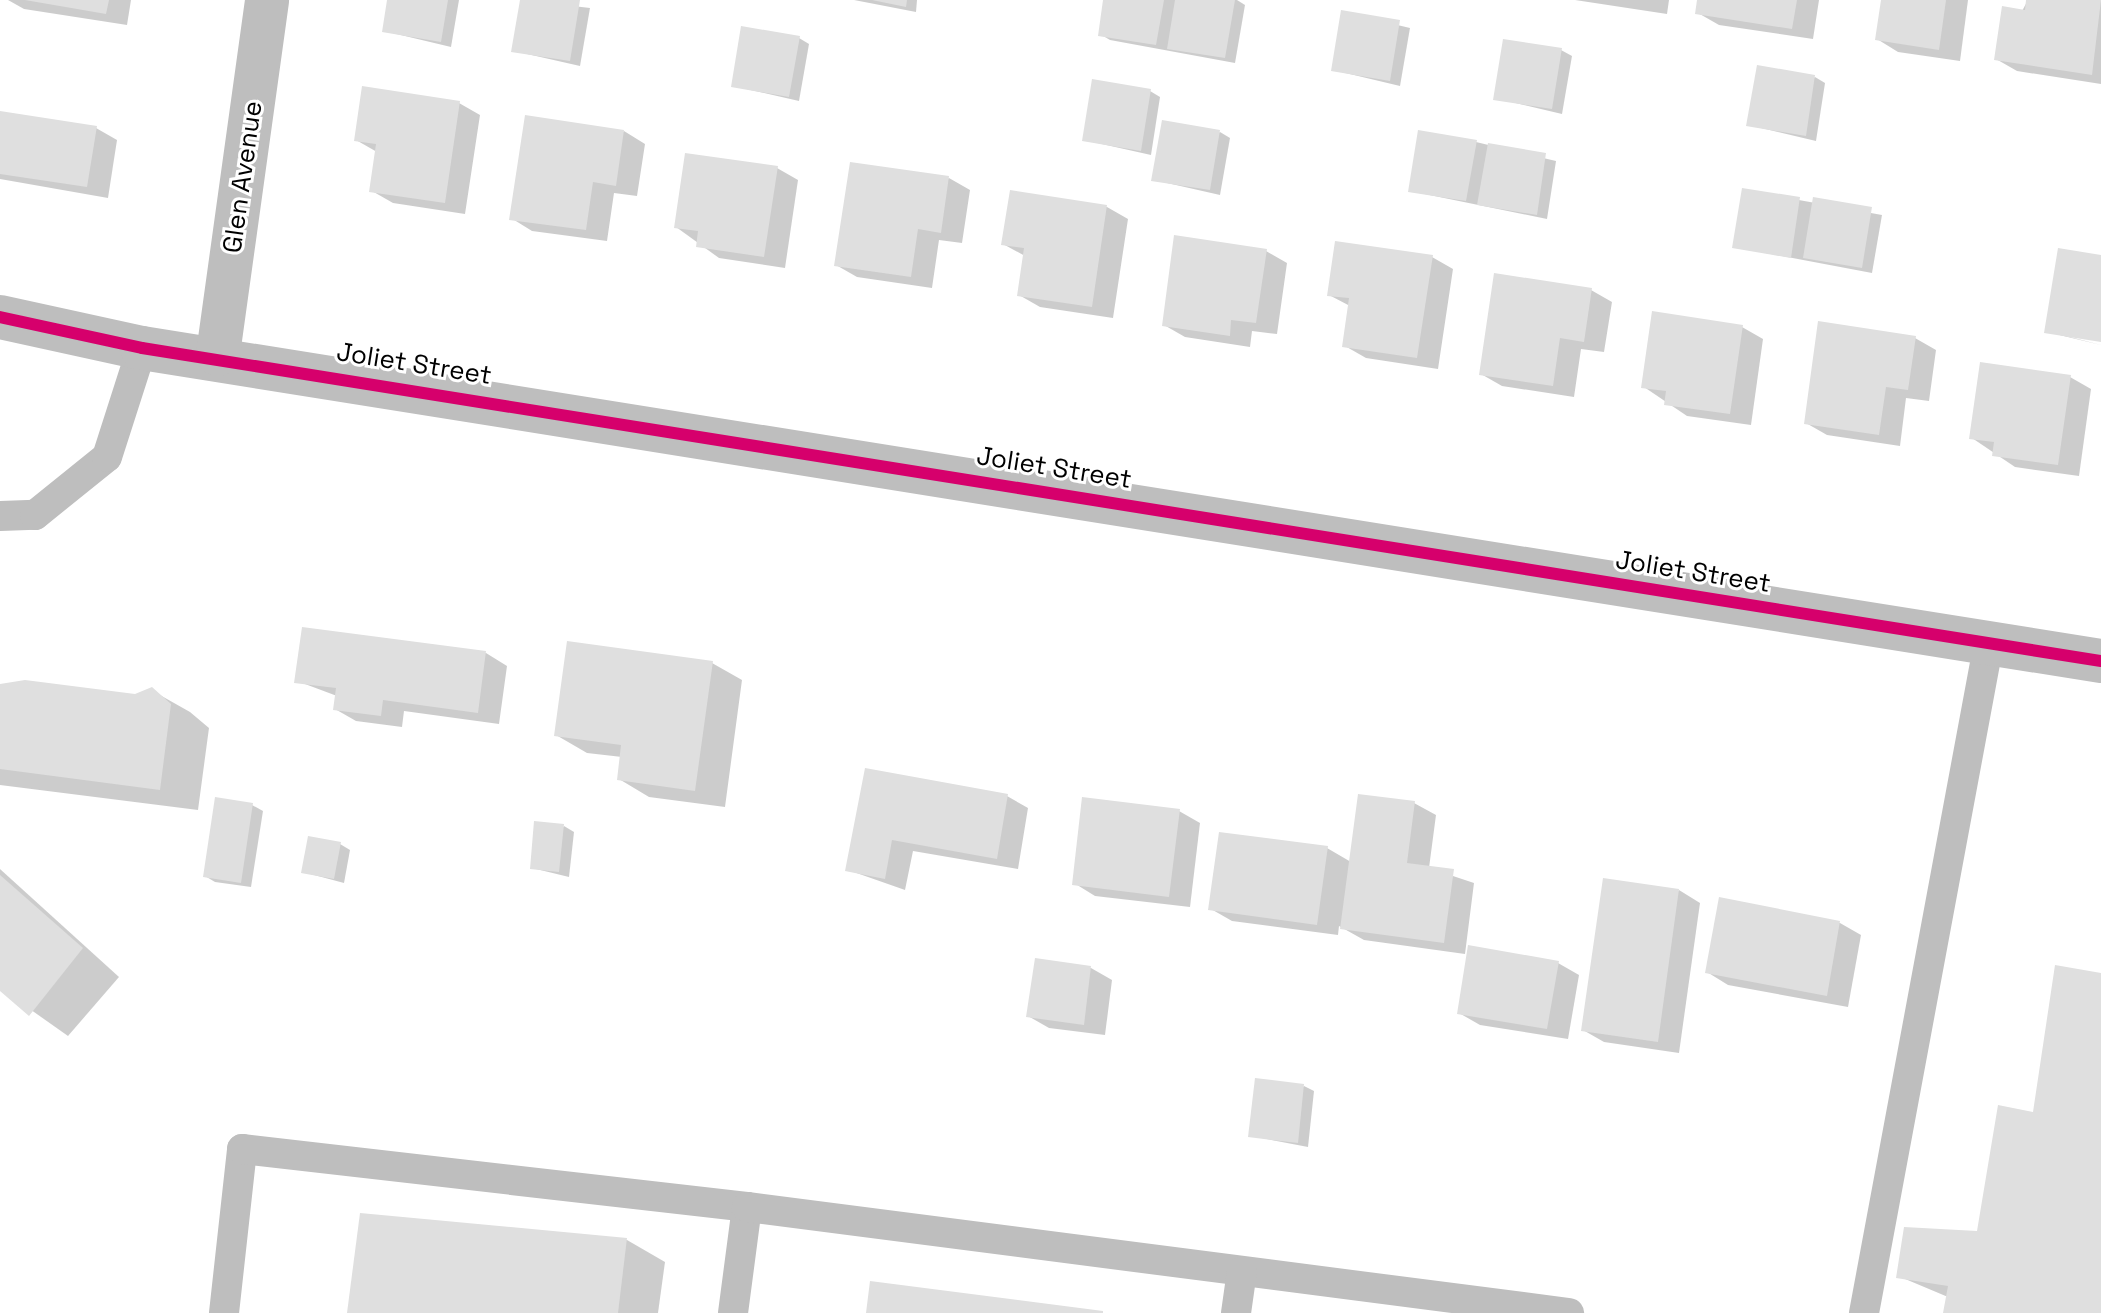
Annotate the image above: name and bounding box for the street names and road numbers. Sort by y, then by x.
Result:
street label: Glen Avenue [217,99,269,255]
street label: Joliet Street [334,336,494,392]
street label: Joliet Street [974,440,1134,496]
street label: Joliet Street [1613,544,1773,600]

